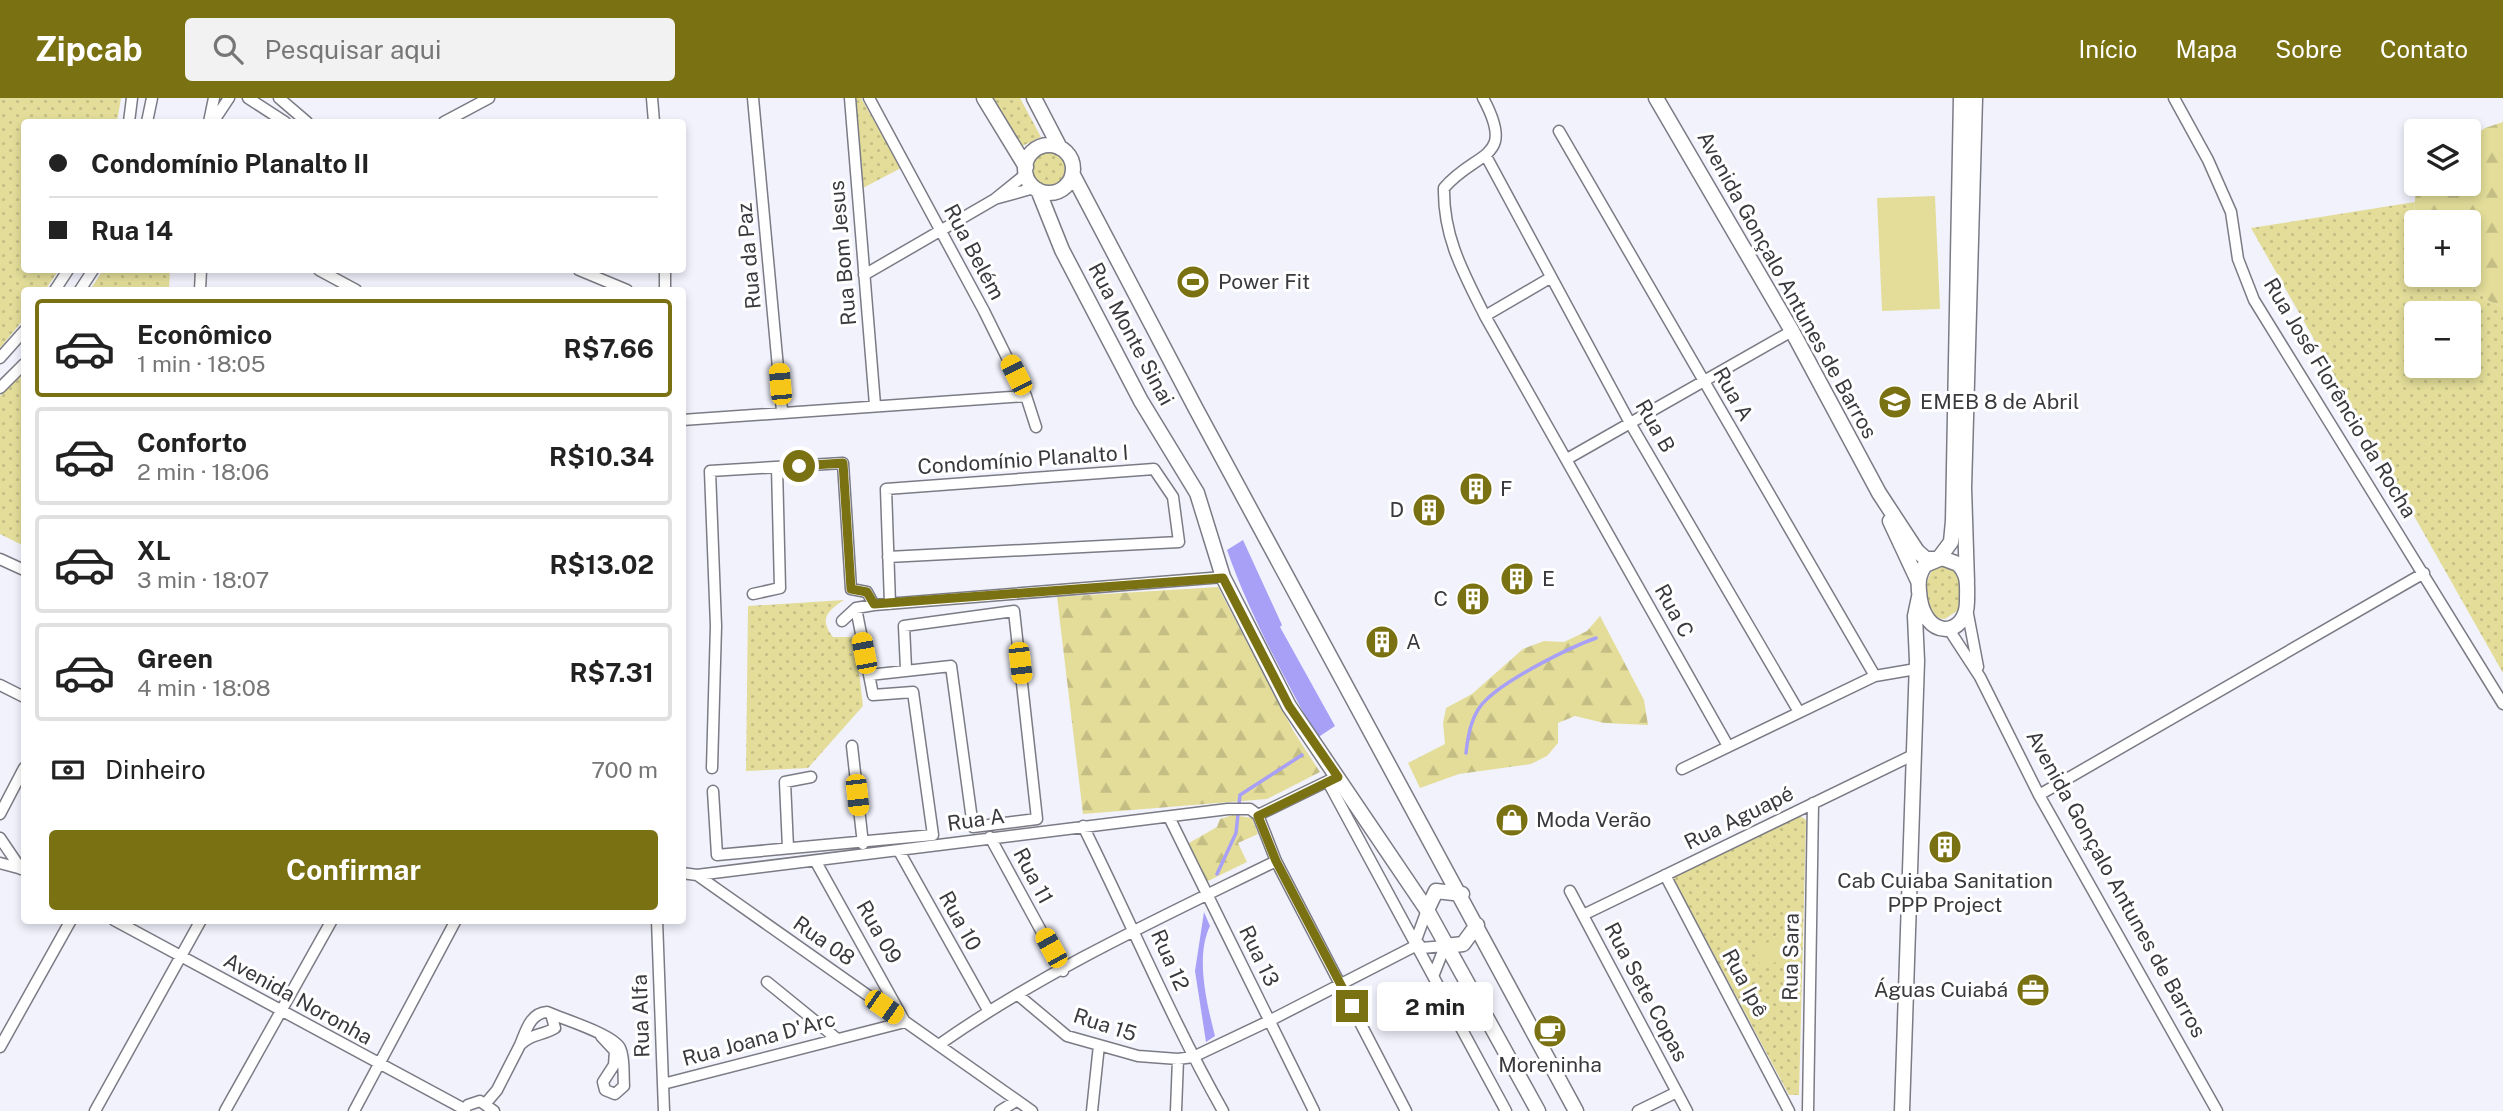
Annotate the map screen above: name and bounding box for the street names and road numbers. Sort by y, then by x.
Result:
street label: Avenida Gonçalo Antunes de Barros [1692,127,1883,443]
street label: Rua Bom Jesus [824,179,861,327]
street label: Rua Belém [939,200,1010,304]
street label: Rua da Paz [731,202,766,310]
street label: Rua Monte Sinai [1083,258,1180,409]
street label: Rua José Florêncio da Rocha [2259,273,2422,522]
street label: Rua A [1708,362,1759,425]
street label: Rua B [1630,395,1681,457]
street label: Condomínio Planalto I [917,440,1129,479]
street label: Rua C [1650,580,1699,642]
street label: Avenida Gonçalo Antunes de Barros [2021,726,2212,1042]
street label: Rua Aguapé [1680,780,1797,855]
street label: Rua A [946,803,1006,836]
street label: Rua 11 [1008,843,1059,908]
street label: Rua 10 [934,887,987,955]
street label: Rua 09 [851,896,907,968]
street label: Rua 08 [789,910,860,971]
street label: Rua Sara [1777,913,1804,1001]
street label: Rua Sete Copas [1599,918,1694,1066]
street label: Rua 13 [1234,921,1285,990]
street label: Rua 12 [1146,925,1195,994]
street label: Rua Ipê [1717,945,1774,1021]
street label: Avenida Noronha [220,947,377,1050]
street label: Rua Alfa [627,974,654,1058]
street label: Rua 15 [1070,1003,1140,1046]
street label: Rua Joana D'Arc [680,1006,838,1071]

